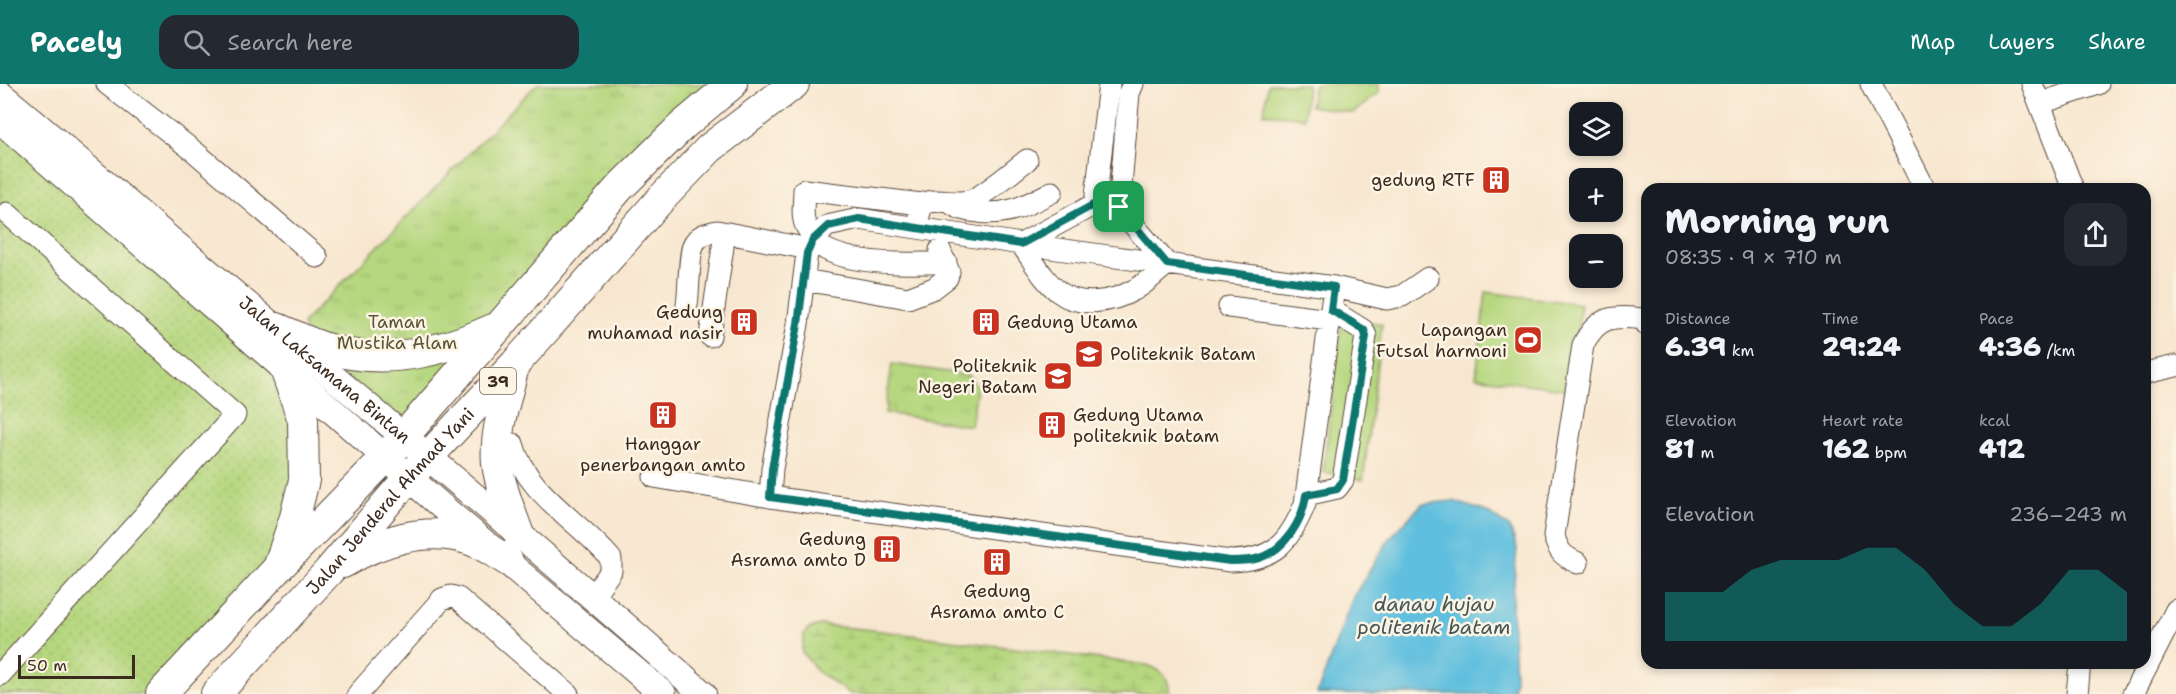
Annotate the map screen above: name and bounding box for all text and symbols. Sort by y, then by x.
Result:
search box [159,15,579,69]
text: Pacely [30,23,123,61]
icon: search [180,26,213,59]
text: Search here [228,28,353,57]
text: Map [1910,28,1955,56]
text: Layers [1988,28,2055,56]
text: Share [2088,28,2146,56]
map controls [1569,102,1623,288]
button: layers [1569,102,1623,156]
building icon: gedung RTF [1480,164,1512,196]
place label: gedung RTF [1371,168,1475,192]
button: + [1569,168,1623,222]
pin [1093,181,1144,232]
icon: arrive [1102,190,1135,223]
text: Morning run [1665,199,1889,244]
button: share [2064,203,2127,266]
button: − [1569,234,1623,288]
text: 08:35 · 9 × 710 m [1665,244,1842,270]
street label: Jalan Laksamana Bintan [234,291,416,449]
place label: Gedung muhamad nasir [587,300,723,345]
building icon: Gedung muhamad nasir [728,306,760,338]
building icon: Gedung Utama [970,306,1002,338]
text: Distance [1665,308,1731,329]
text: Time [1822,308,1859,329]
text: Pace [1979,308,2014,329]
park label: Taman Mustika Alam [337,310,457,355]
place label: Gedung Utama [1007,310,1137,334]
place label: Lapangan Futsal harmoni [1376,318,1507,363]
sports icon: Lapangan Futsal harmoni [1512,324,1544,356]
text: 6.39 [1665,329,1726,364]
text: 29:24 [1822,329,1901,364]
text: 4:36 [1979,329,2041,364]
school or university icon: Politeknik Batam [1073,338,1105,370]
text: km [1726,340,1754,361]
text: /km [2041,340,2075,361]
place label: Politeknik Batam [1110,342,1256,366]
place label: Politeknik Negeri Batam [918,354,1037,399]
school or university icon: Politeknik Negeri Batam [1042,360,1074,392]
road number: 39 [480,368,516,394]
building icon: Hanggar penerbangan amto [647,399,679,431]
street label: Jalan Jenderal Ahmad Yani [301,403,480,600]
place label: Gedung Utama politeknik batam [1073,403,1219,448]
building icon: Gedung Utama politeknik batam [1036,409,1068,441]
text: Elevation [1665,410,1737,431]
text: Heart rate [1822,410,1904,431]
text: kcal [1979,410,2010,431]
text: 81 [1665,431,1695,466]
text: 162 [1822,431,1869,466]
text: 412 [1979,431,2025,466]
place label: Hanggar penerbangan amto [580,432,746,477]
text: m [1695,442,1714,463]
text: bpm [1869,442,1907,463]
text: Elevation [1665,501,1755,527]
text: 236–243 m [2009,501,2127,527]
place label: Gedung Asrama amto D [730,527,866,572]
building icon: Gedung Asrama amto D [871,533,903,565]
building icon: Gedung Asrama amto C [981,546,1013,578]
place label: Gedung Asrama amto C [930,579,1064,624]
water label: danau hujau politenik batam [1356,591,1511,640]
scale bar [18,652,135,680]
text: 50 m [27,655,67,676]

